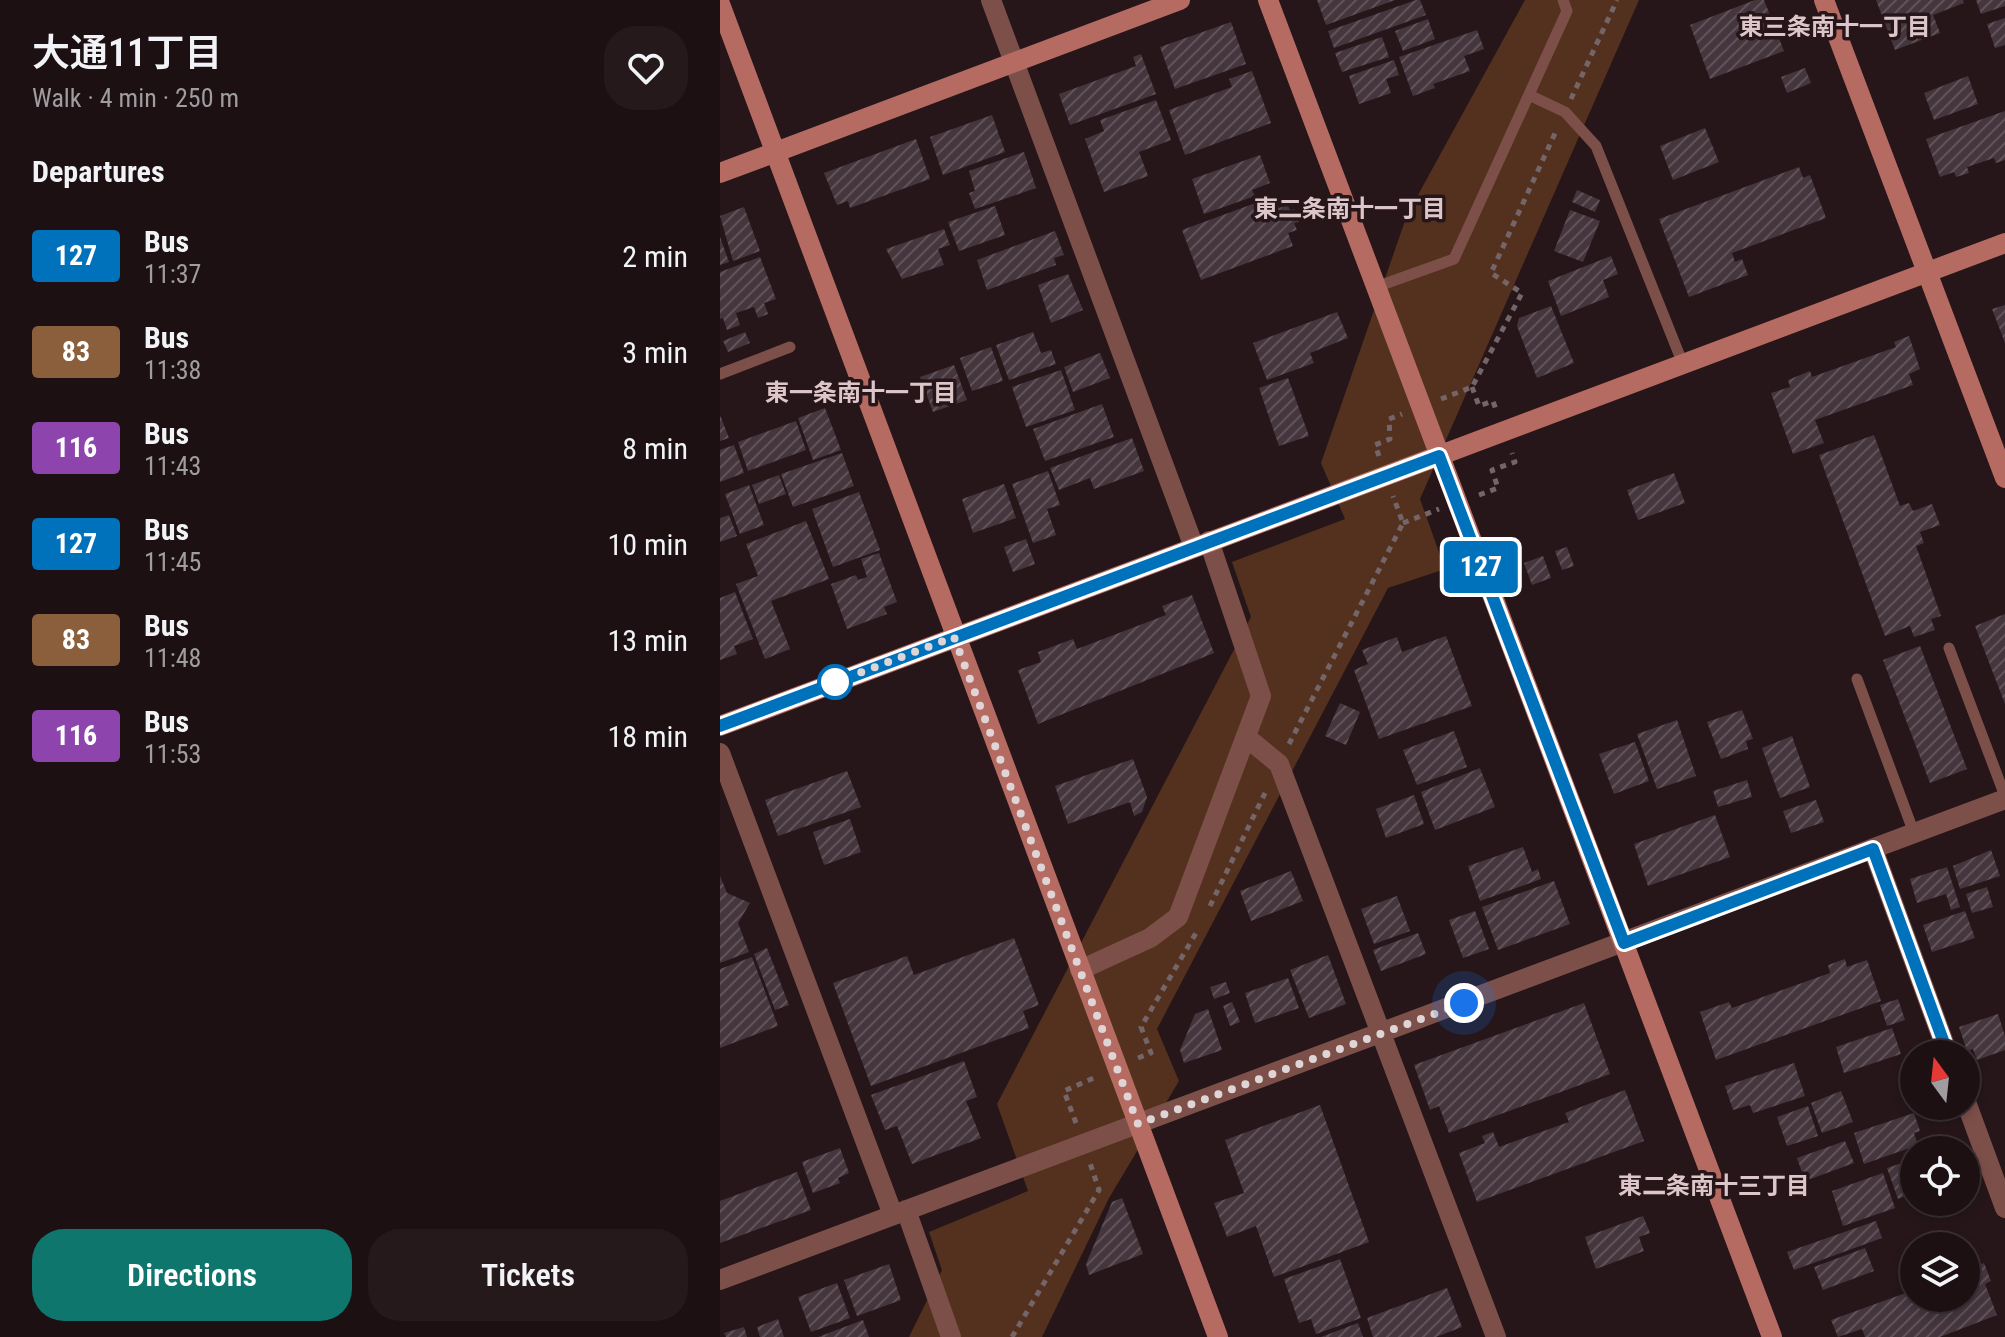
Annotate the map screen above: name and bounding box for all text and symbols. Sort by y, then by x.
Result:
district label: 東三条南十一丁目 [1739,13,1931,41]
button: heart [604,26,688,110]
text: 大通11丁目 [32,31,222,75]
text: Walk · 4 min · 250 m [32,83,239,113]
text: Departures [32,154,165,189]
district label: 東二条南十一丁目 [1254,195,1446,223]
text: Bus [144,224,189,259]
text: 127 [55,239,97,272]
text: 2 min [622,239,688,274]
text: 11:37 [144,259,201,289]
text: Bus [144,320,189,355]
text: 83 [62,335,90,368]
text: 3 min [622,335,688,370]
text: 11:38 [144,355,201,385]
district label: 東一条南十一丁目 [765,379,957,407]
text: Bus [144,416,189,451]
text: 116 [55,431,97,464]
text: 8 min [622,431,688,466]
text: 11:43 [144,451,201,481]
text: Bus [144,512,189,547]
text: 127 [55,527,97,560]
text: 10 min [607,527,688,562]
line badge: 127 [1435,541,1527,593]
text: 11:45 [144,547,201,577]
text: 127 [1460,550,1502,583]
text: Bus [144,608,189,643]
text: 83 [62,623,90,656]
text: 13 min [607,623,688,658]
text: 11:48 [144,643,201,673]
unlabelled marker [818,665,852,699]
text: Bus [144,704,189,739]
text: 116 [55,719,97,752]
text: 18 min [607,719,688,754]
text: 11:53 [144,739,201,769]
your location [1444,983,1484,1023]
north arrow [1900,1040,1980,1120]
map controls [1900,1040,1980,1312]
button: locate [1900,1136,1980,1216]
district label: 東二条南十三丁目 [1618,1172,1810,1200]
button: Directions [32,1229,352,1321]
button: Tickets [368,1229,688,1321]
button: layers [1900,1232,1980,1312]

